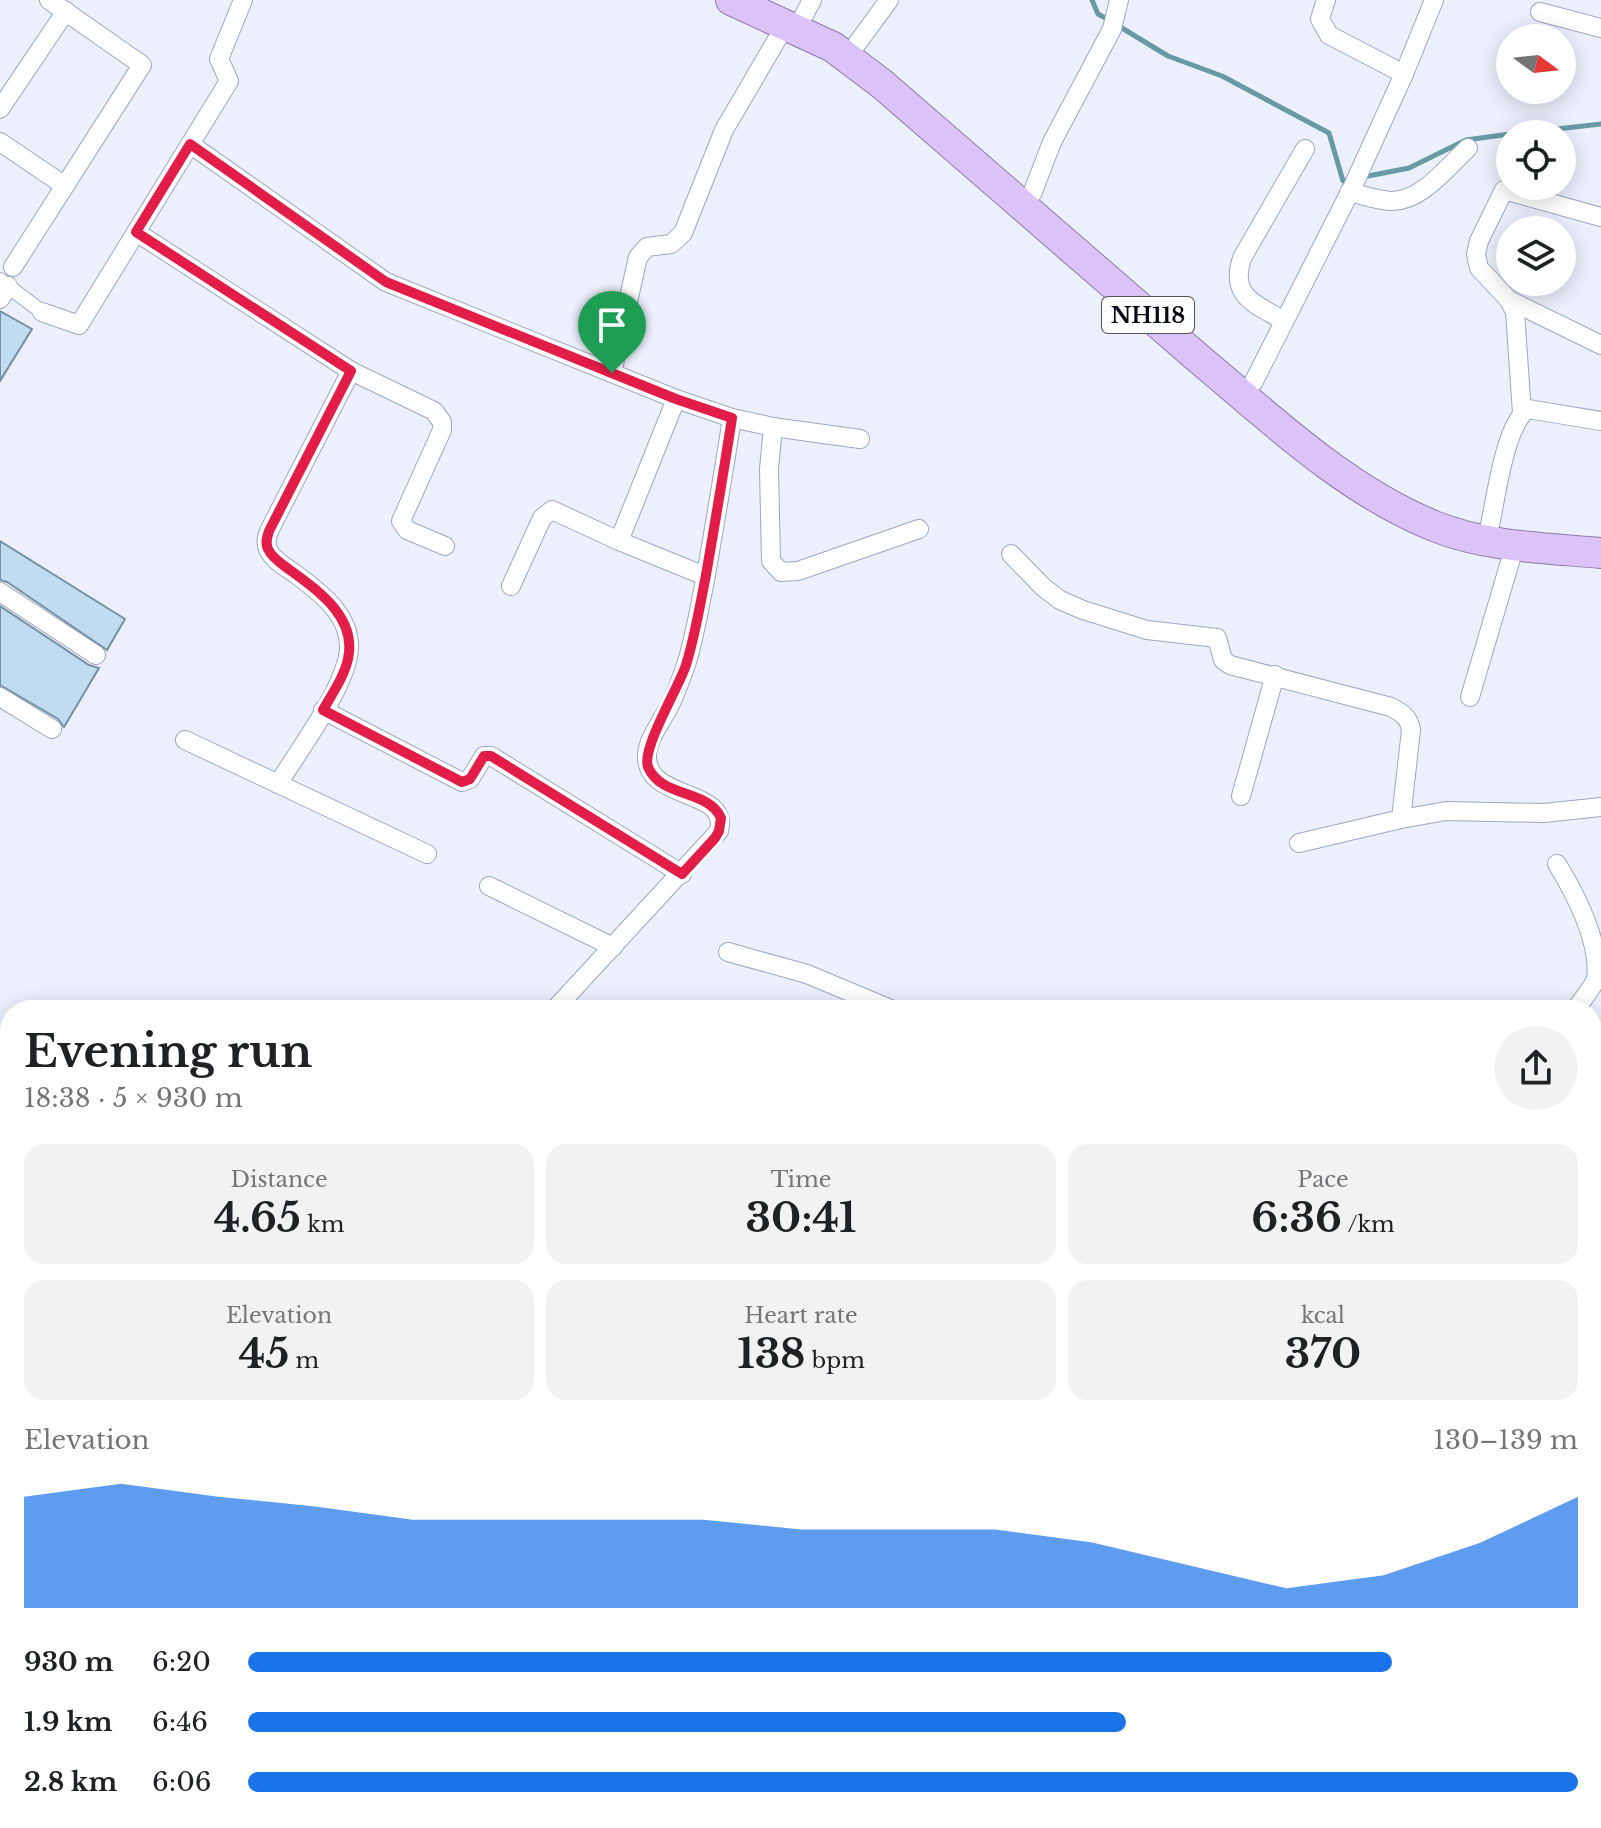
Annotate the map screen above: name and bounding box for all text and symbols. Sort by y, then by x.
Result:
north arrow [1496,24,1576,104]
map controls [1496,24,1576,296]
button: locate [1496,120,1576,200]
button: layers [1496,216,1576,296]
pin [578,291,646,373]
road number: NH118 [1102,297,1194,333]
icon: arrive [590,303,634,347]
text: Evening run [24,1024,312,1079]
button: share [1494,1026,1578,1110]
text: 18:38 · 5 × 930 m [24,1082,243,1114]
text: Distance [231,1166,328,1193]
text: Time [771,1166,831,1193]
text: Pace [1297,1166,1349,1193]
text: 4.65 [214,1193,301,1243]
text: 30:41 [745,1193,857,1243]
text: 6:36 [1251,1193,1342,1243]
text: km [301,1211,344,1238]
text: /km [1342,1211,1395,1238]
text: Elevation [226,1302,332,1329]
text: Heart rate [744,1302,858,1329]
text: kcal [1301,1302,1345,1329]
text: 45 [239,1329,289,1379]
text: 138 [737,1329,806,1379]
text: 370 [1285,1329,1361,1379]
text: m [289,1347,319,1374]
text: bpm [806,1347,865,1374]
text: Elevation [24,1424,150,1456]
text: 130–139 m [1433,1424,1578,1456]
text: 930 m [24,1646,113,1678]
text: 6:20 [152,1646,211,1678]
text: 1.9 km [24,1706,113,1738]
text: 6:46 [152,1706,208,1738]
text: 2.8 km [24,1766,117,1798]
text: 6:06 [152,1766,211,1798]

